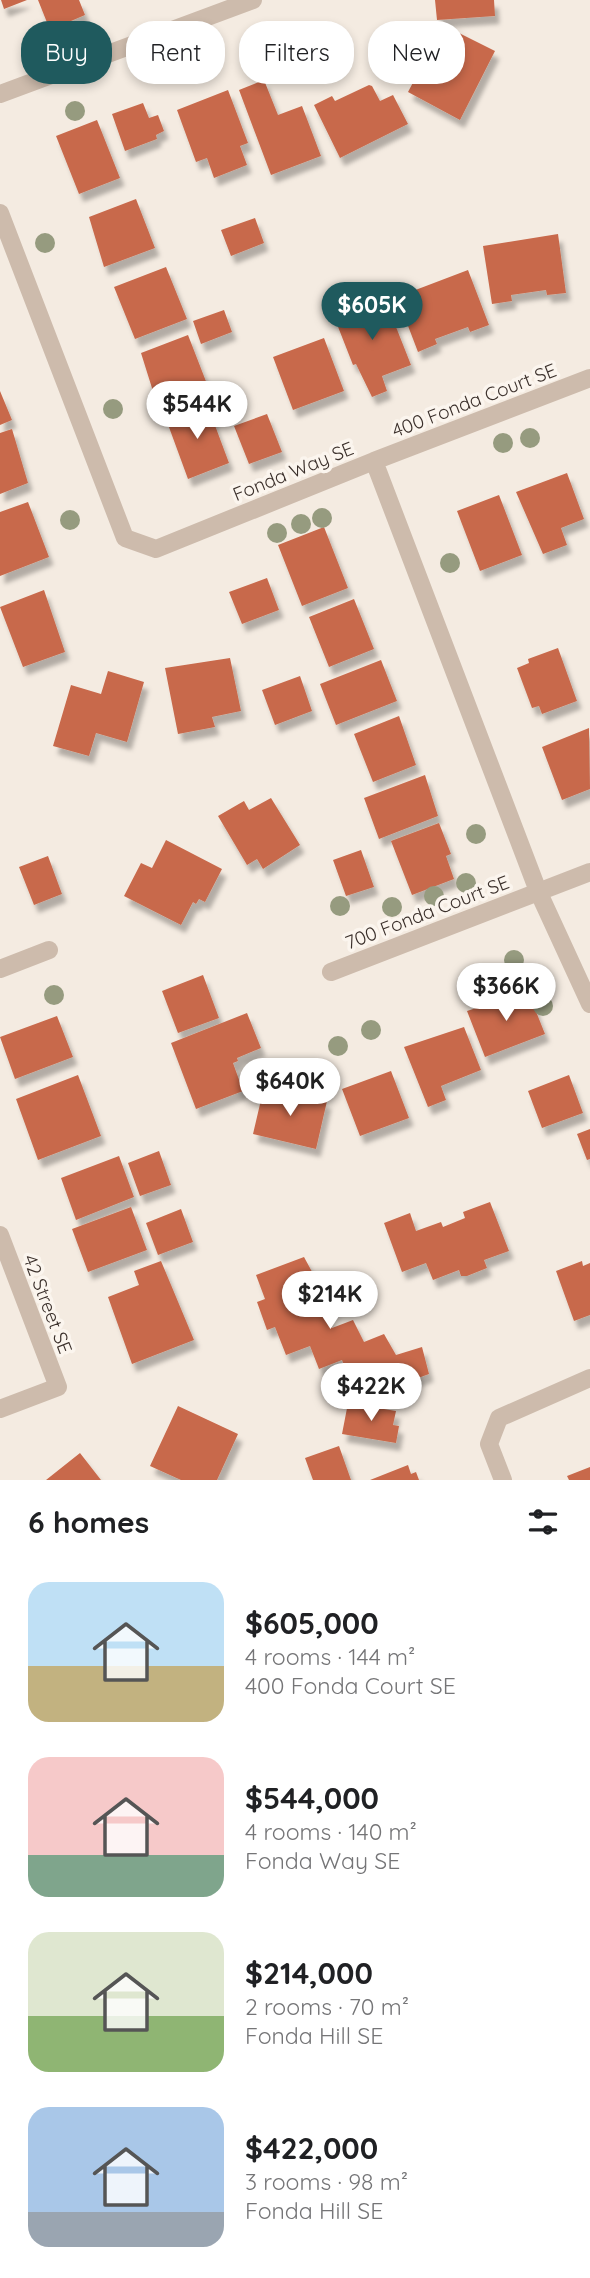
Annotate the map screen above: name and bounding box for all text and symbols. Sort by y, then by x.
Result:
chip: Buy [21,21,112,84]
chip: Rent [126,21,225,84]
chip: Filters [239,21,354,84]
chip: New [368,21,465,84]
pin: $605K [323,282,421,342]
text: $605K [338,290,406,319]
street label: 400 Fonda Court SE [388,358,560,442]
pin: $544K [148,382,246,441]
text: $544K [162,389,232,418]
street label: Fonda Way SE [229,436,357,506]
street label: 700 Fonda Court SE [342,870,512,954]
pin: $366K [457,964,555,1023]
text: $366K [473,971,539,1000]
pin: $640K [241,1058,339,1118]
text: $640K [255,1066,325,1095]
street label: 42 Street SE [18,1251,78,1357]
pin: $214K [281,1272,379,1331]
text: $214K [298,1279,362,1308]
pin: $422K [322,1364,420,1423]
text: $422K [337,1371,405,1400]
text: 6 homes [28,1503,149,1541]
icon: filters [524,1503,562,1541]
text: $605,000 [245,1604,379,1642]
icon: home [84,1610,168,1694]
text: 4 rooms · 144 m² [245,1642,415,1671]
text: 400 Fonda Court SE [245,1671,456,1700]
text: $544,000 [245,1779,379,1817]
icon: home [84,1785,168,1869]
text: 4 rooms · 140 m² [245,1817,417,1846]
text: Fonda Way SE [245,1846,400,1875]
text: $214,000 [245,1954,373,1992]
icon: home [84,1960,168,2044]
text: 2 rooms · 70 m² [245,1992,409,2021]
text: Fonda Hill SE [245,2021,383,2050]
text: $422,000 [245,2129,378,2167]
icon: home [84,2135,168,2219]
text: 3 rooms · 98 m² [245,2167,408,2196]
text: Fonda Hill SE [245,2196,383,2225]

